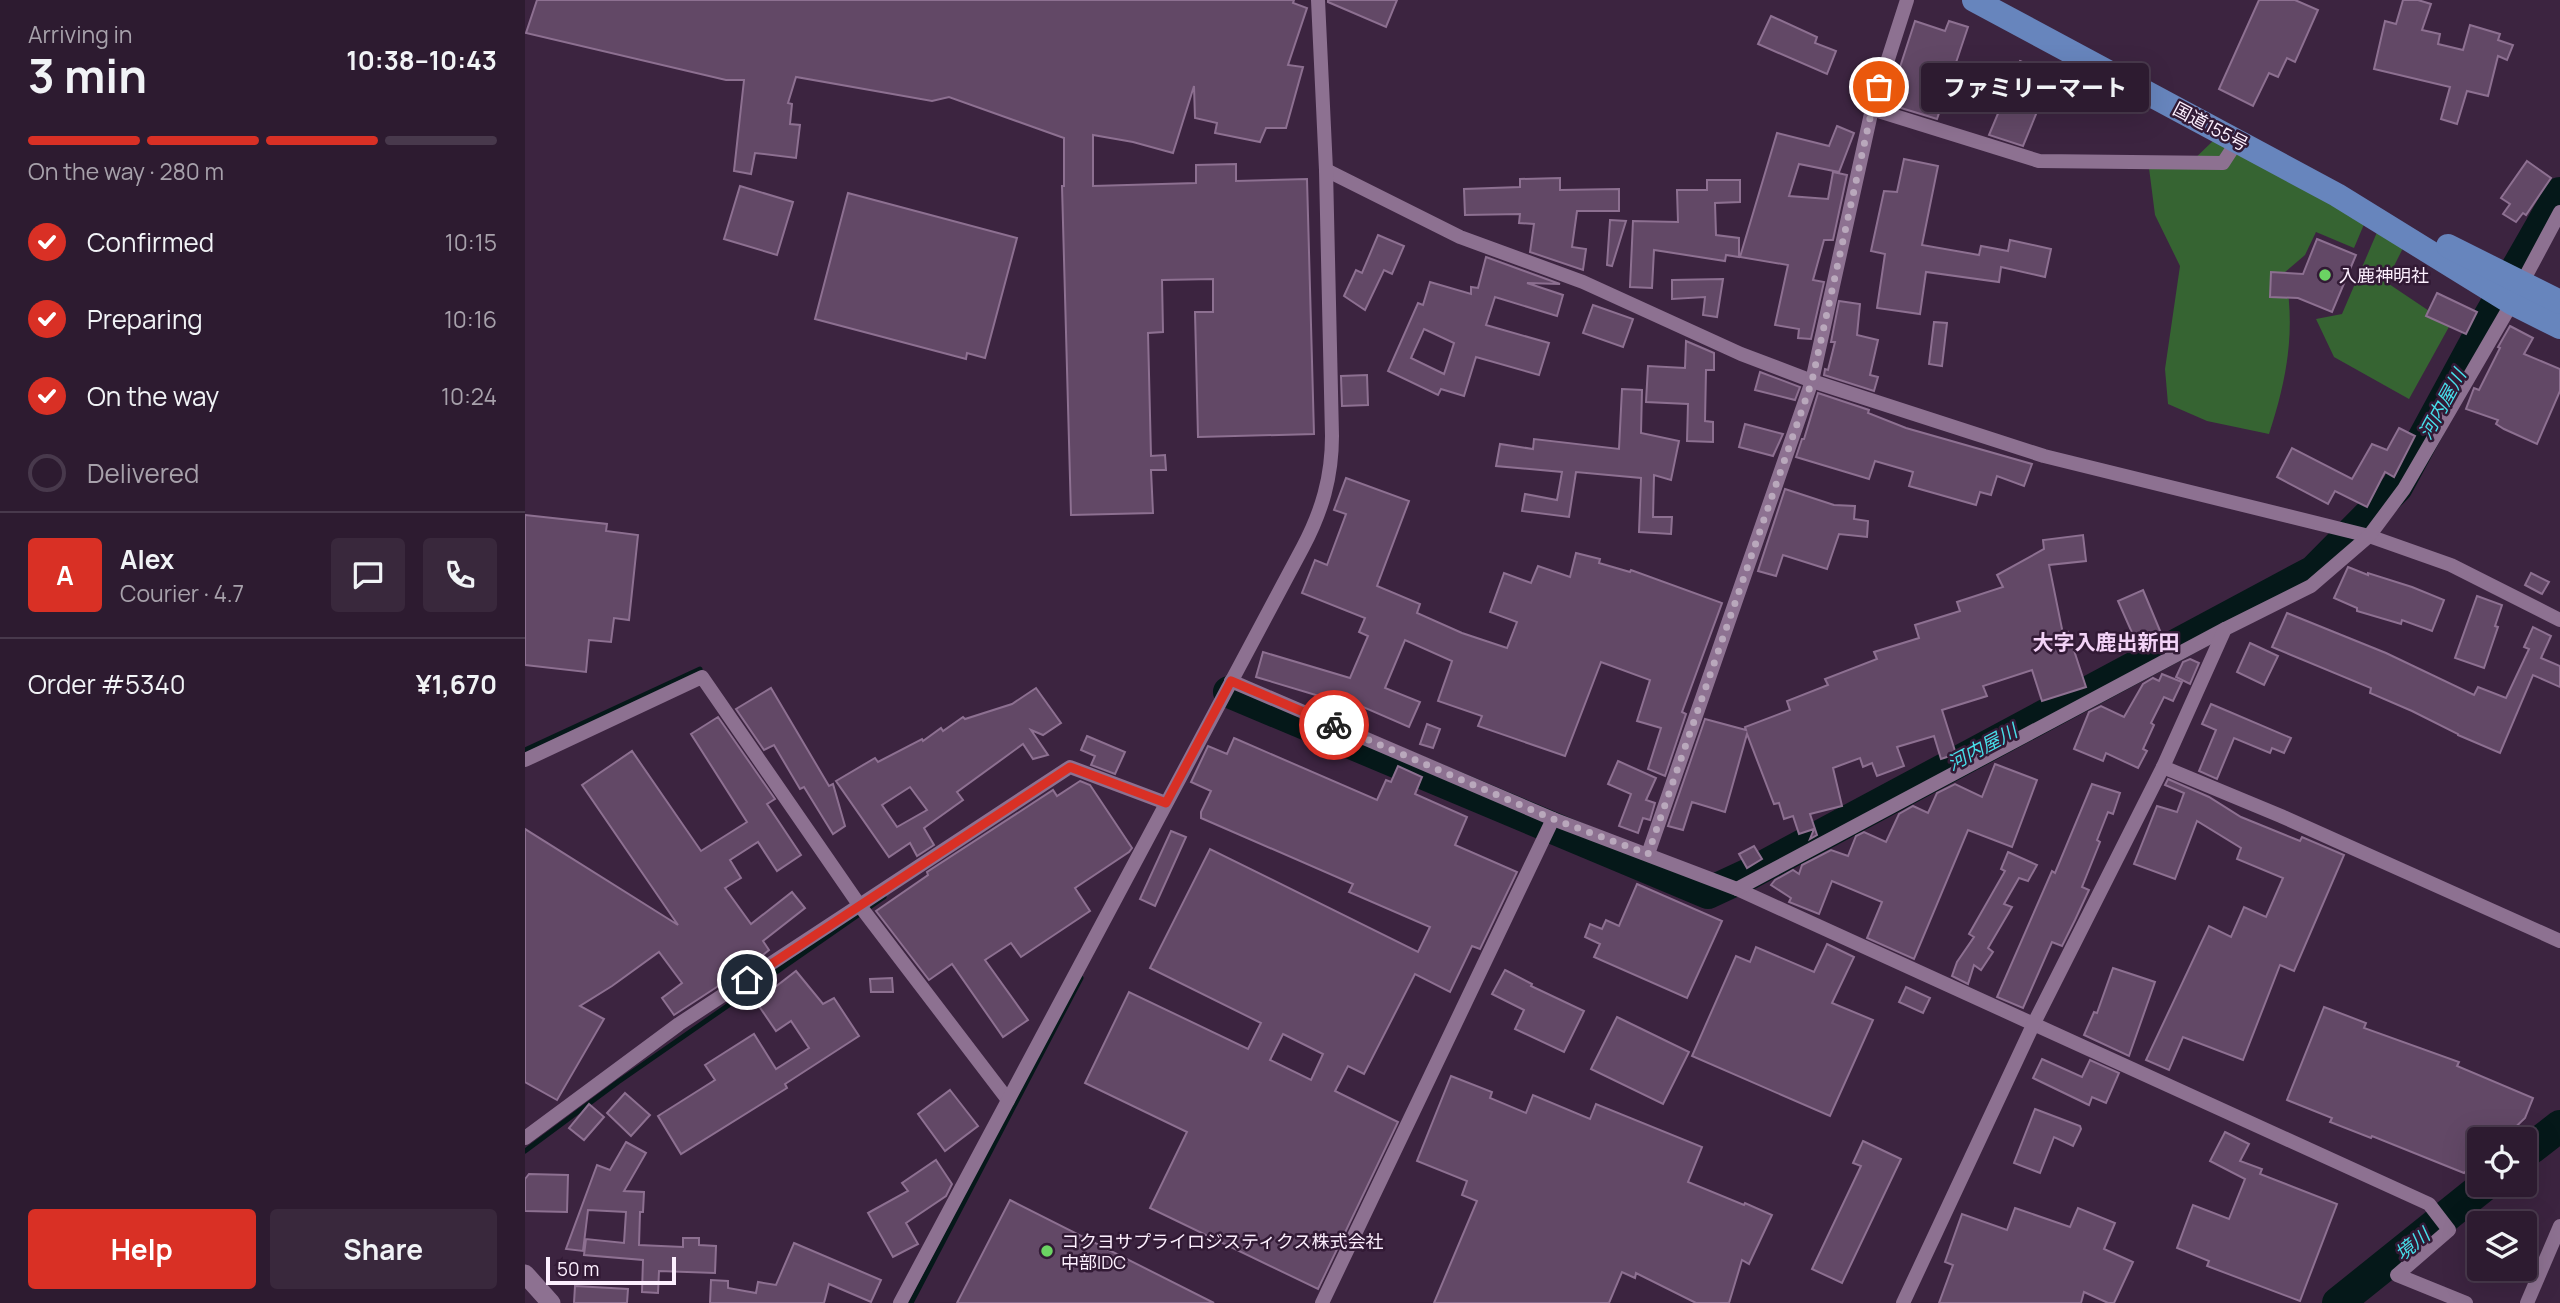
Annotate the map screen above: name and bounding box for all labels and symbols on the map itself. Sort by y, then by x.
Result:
pin [1849,57,1909,117]
callout: ファミリーマート [1921,62,2149,112]
street label: 国道155号 [2169,96,2253,156]
place label: 入鹿神明社 [2339,263,2429,287]
marker: 入鹿神明社 [2317,267,2333,283]
water label: 河内屋川 [2412,363,2473,444]
district label: 大字入鹿出新田 [2033,628,2180,656]
courier [1299,690,1369,760]
water label: 河内屋川 [1942,717,2023,776]
pin [717,950,777,1010]
water label: 境川 [2389,1221,2436,1266]
place label: コクヨサプライロジスティクス株式会社 中部IDC [1061,1229,1383,1274]
marker: コクヨサプライロジスティクス株式会社 中部IDC [1039,1243,1055,1259]
scale bar [546,1254,675,1286]

